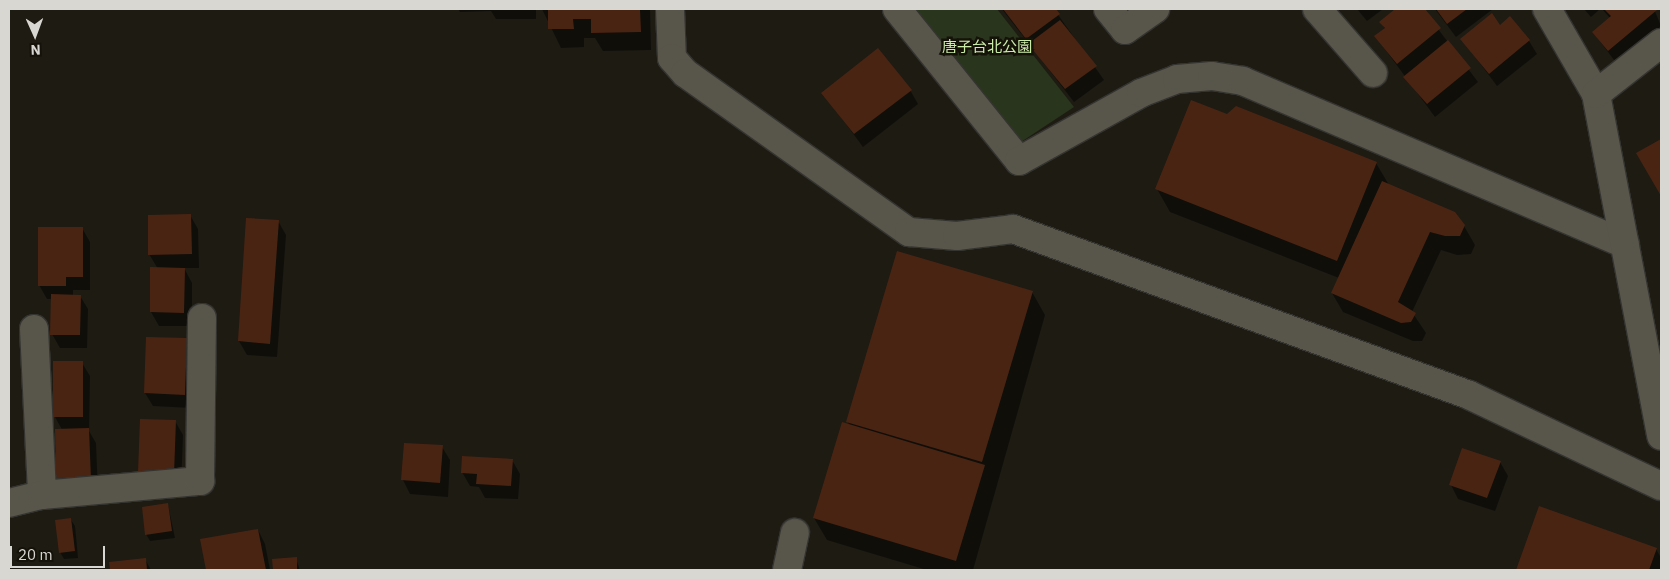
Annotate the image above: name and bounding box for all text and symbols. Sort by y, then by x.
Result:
north arrow [10,10,60,60]
park label: 唐子台北公園 [942,38,1032,56]
text: N [30,41,41,59]
scale bar [12,536,108,568]
text: 20 m [18,545,53,564]

